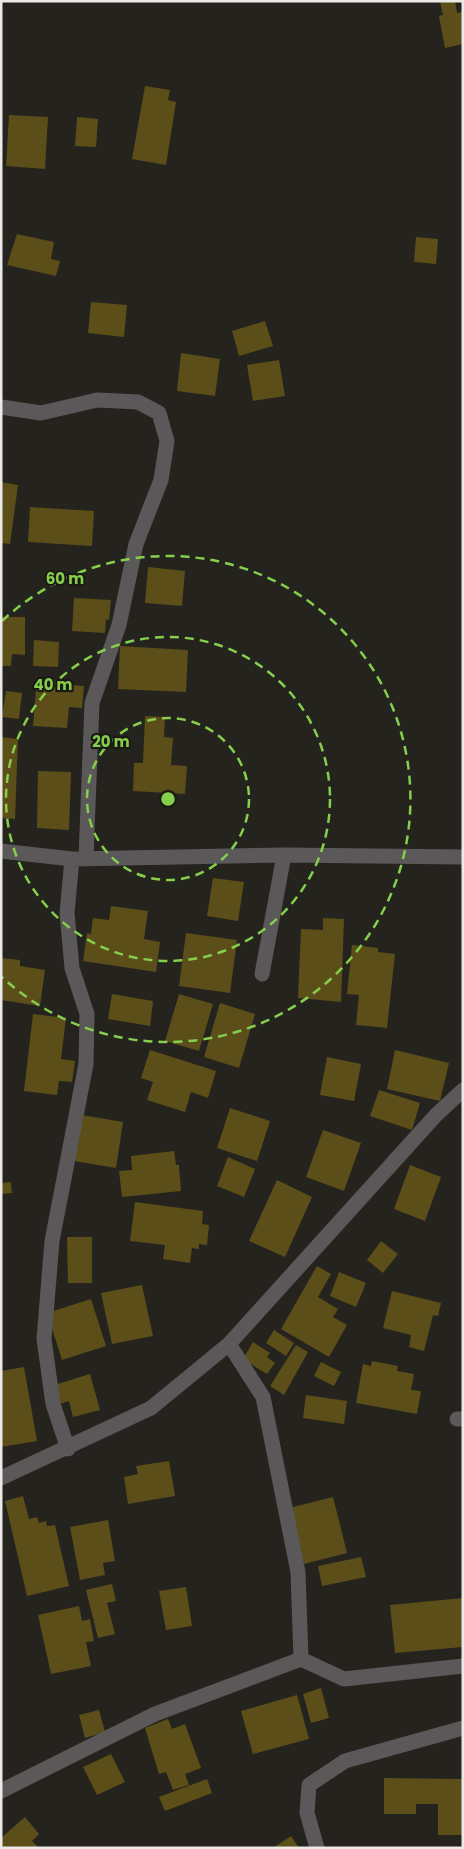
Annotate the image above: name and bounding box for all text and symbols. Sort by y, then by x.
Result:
text: 60 m [46,568,84,589]
text: 40 m [33,674,73,695]
text: 20 m [92,731,130,752]
centre of rings [159,790,177,808]

